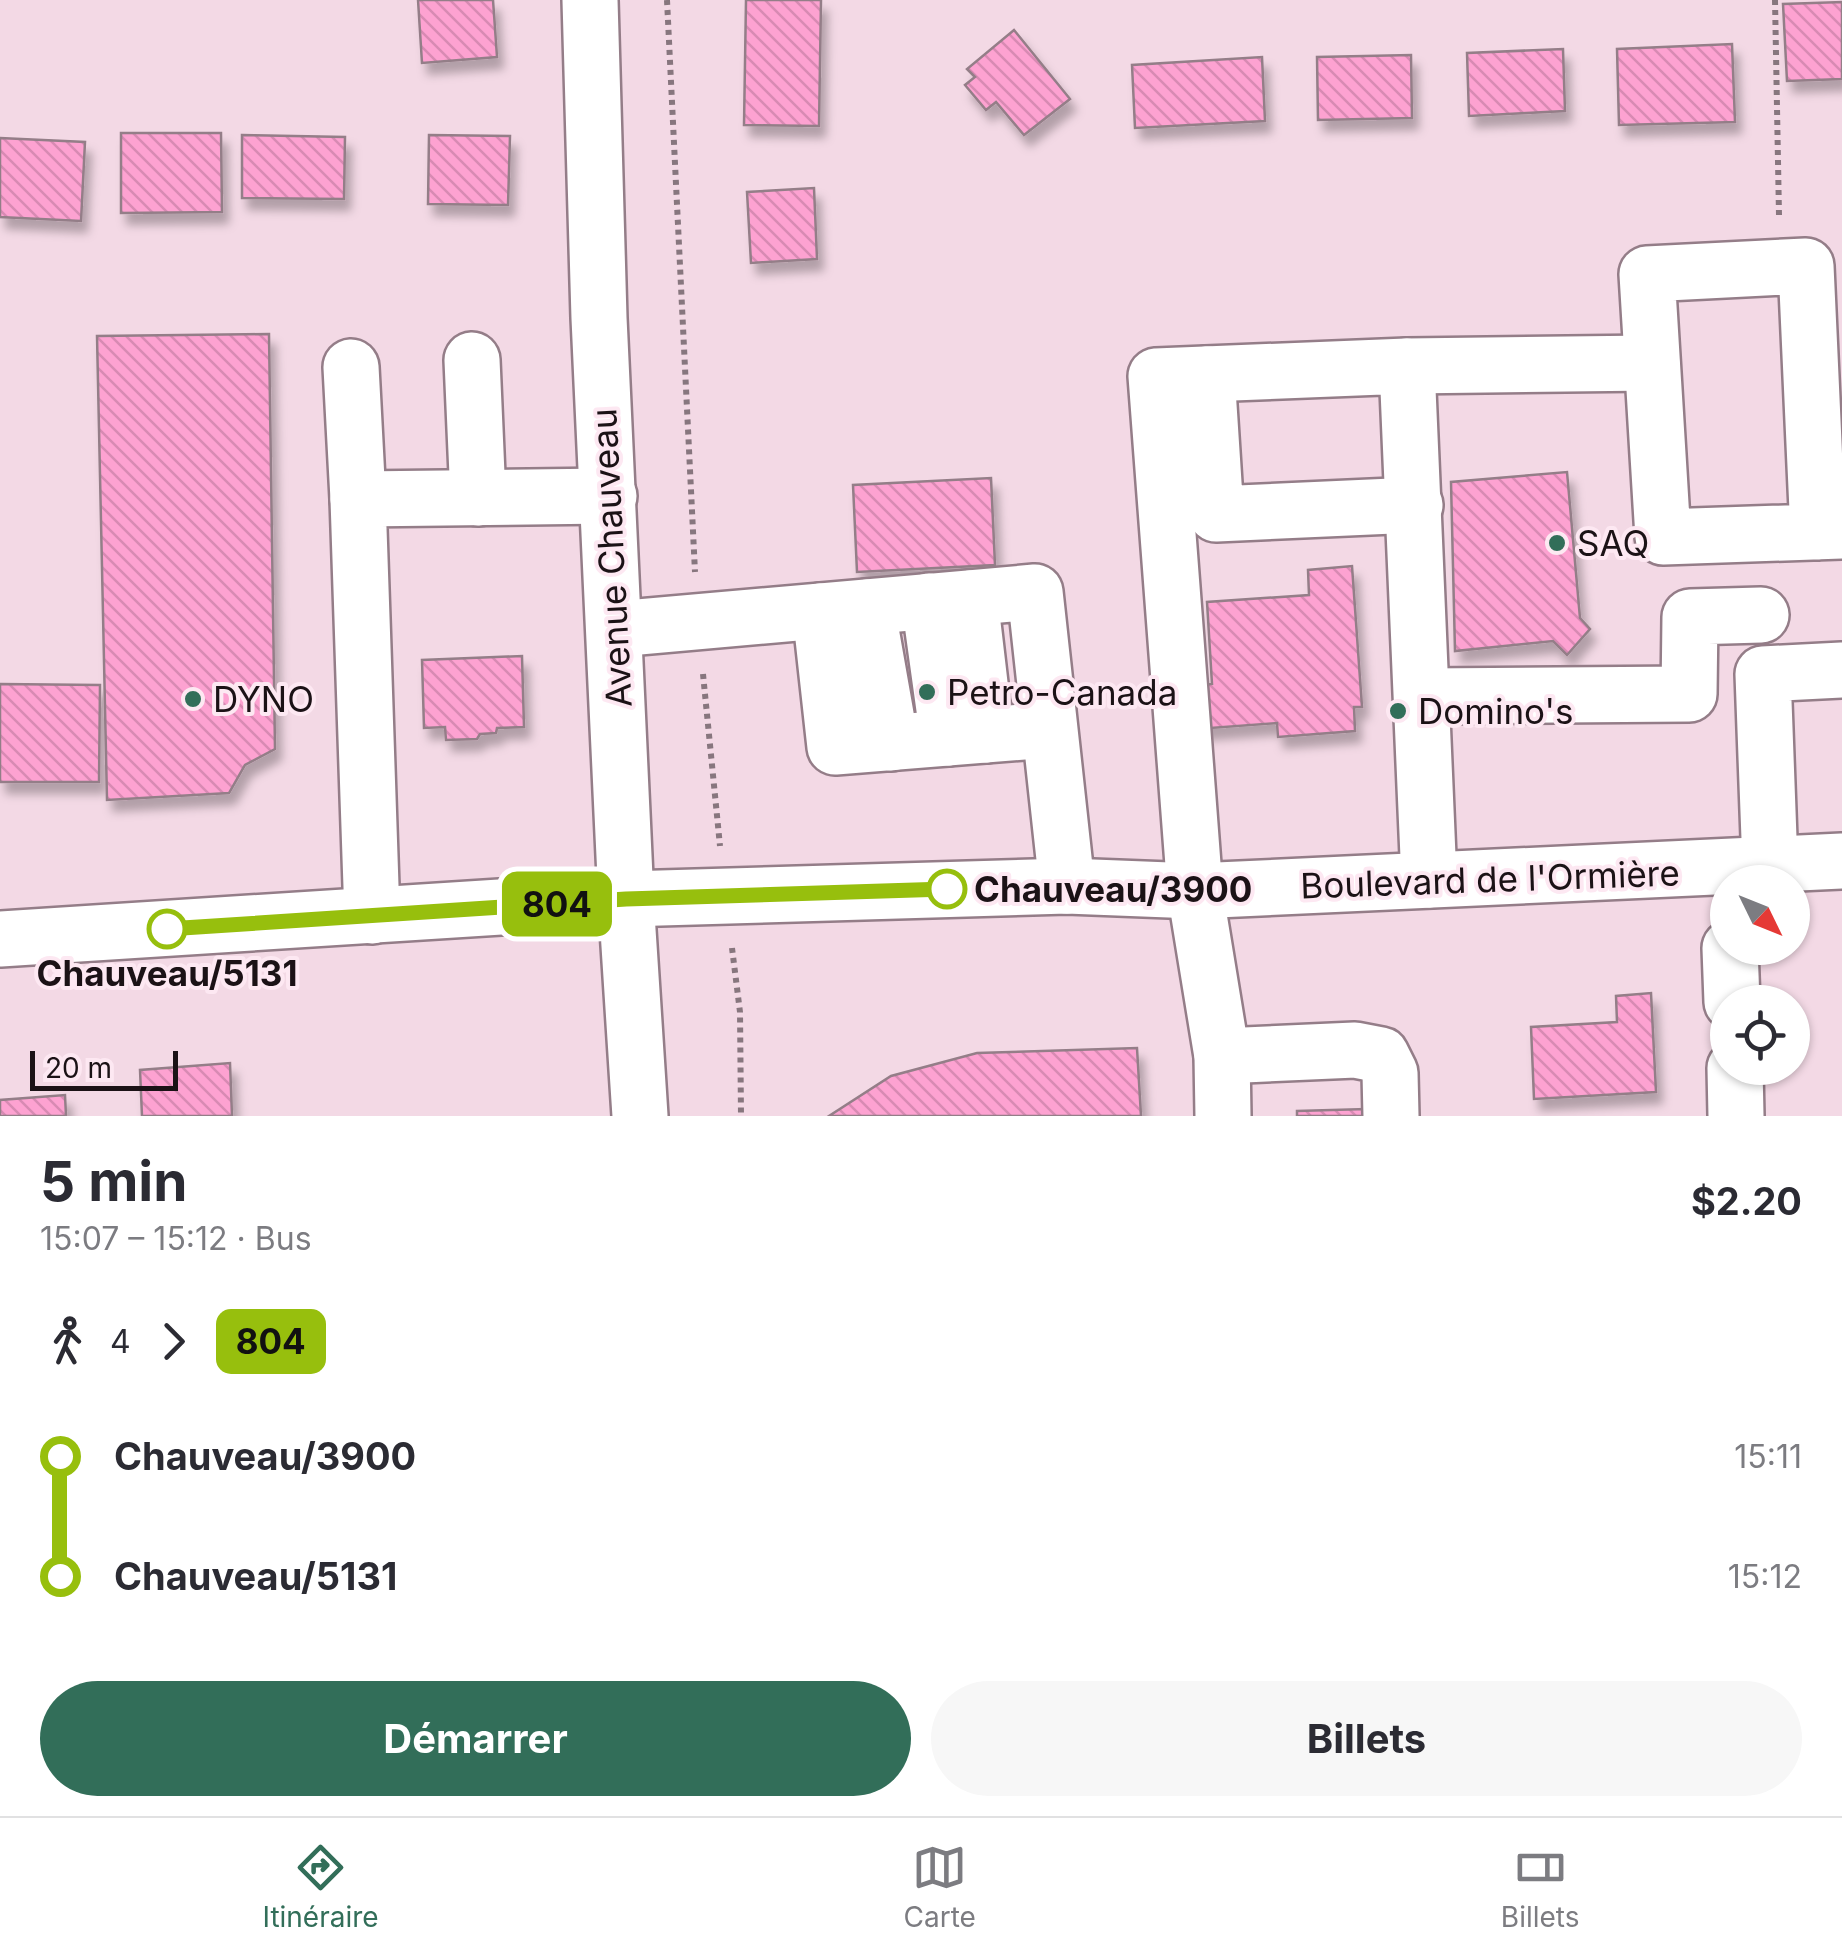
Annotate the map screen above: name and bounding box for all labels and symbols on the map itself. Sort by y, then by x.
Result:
street label: Avenue Chauveau [582,407,640,709]
place label: SAQ [1577,522,1649,564]
marker: SAQ [1546,532,1568,554]
place label: Petro-Canada [947,671,1177,713]
place label: DYNO [213,678,314,720]
marker: Petro-Canada [916,681,938,703]
marker: DYNO [182,688,204,710]
place label: Domino's [1418,690,1574,732]
marker: Domino's [1387,700,1409,722]
street label: Boulevard de l'Ormière [1300,851,1680,907]
north arrow [1710,865,1810,965]
place label: Chauveau/3900 [974,868,1252,910]
marker: Chauveau/3900 [928,870,966,908]
line badge: 804 [500,872,614,936]
marker: Chauveau/5131 [148,910,186,948]
place label: Chauveau/5131 [37,952,298,994]
scale bar [30,1046,178,1090]

